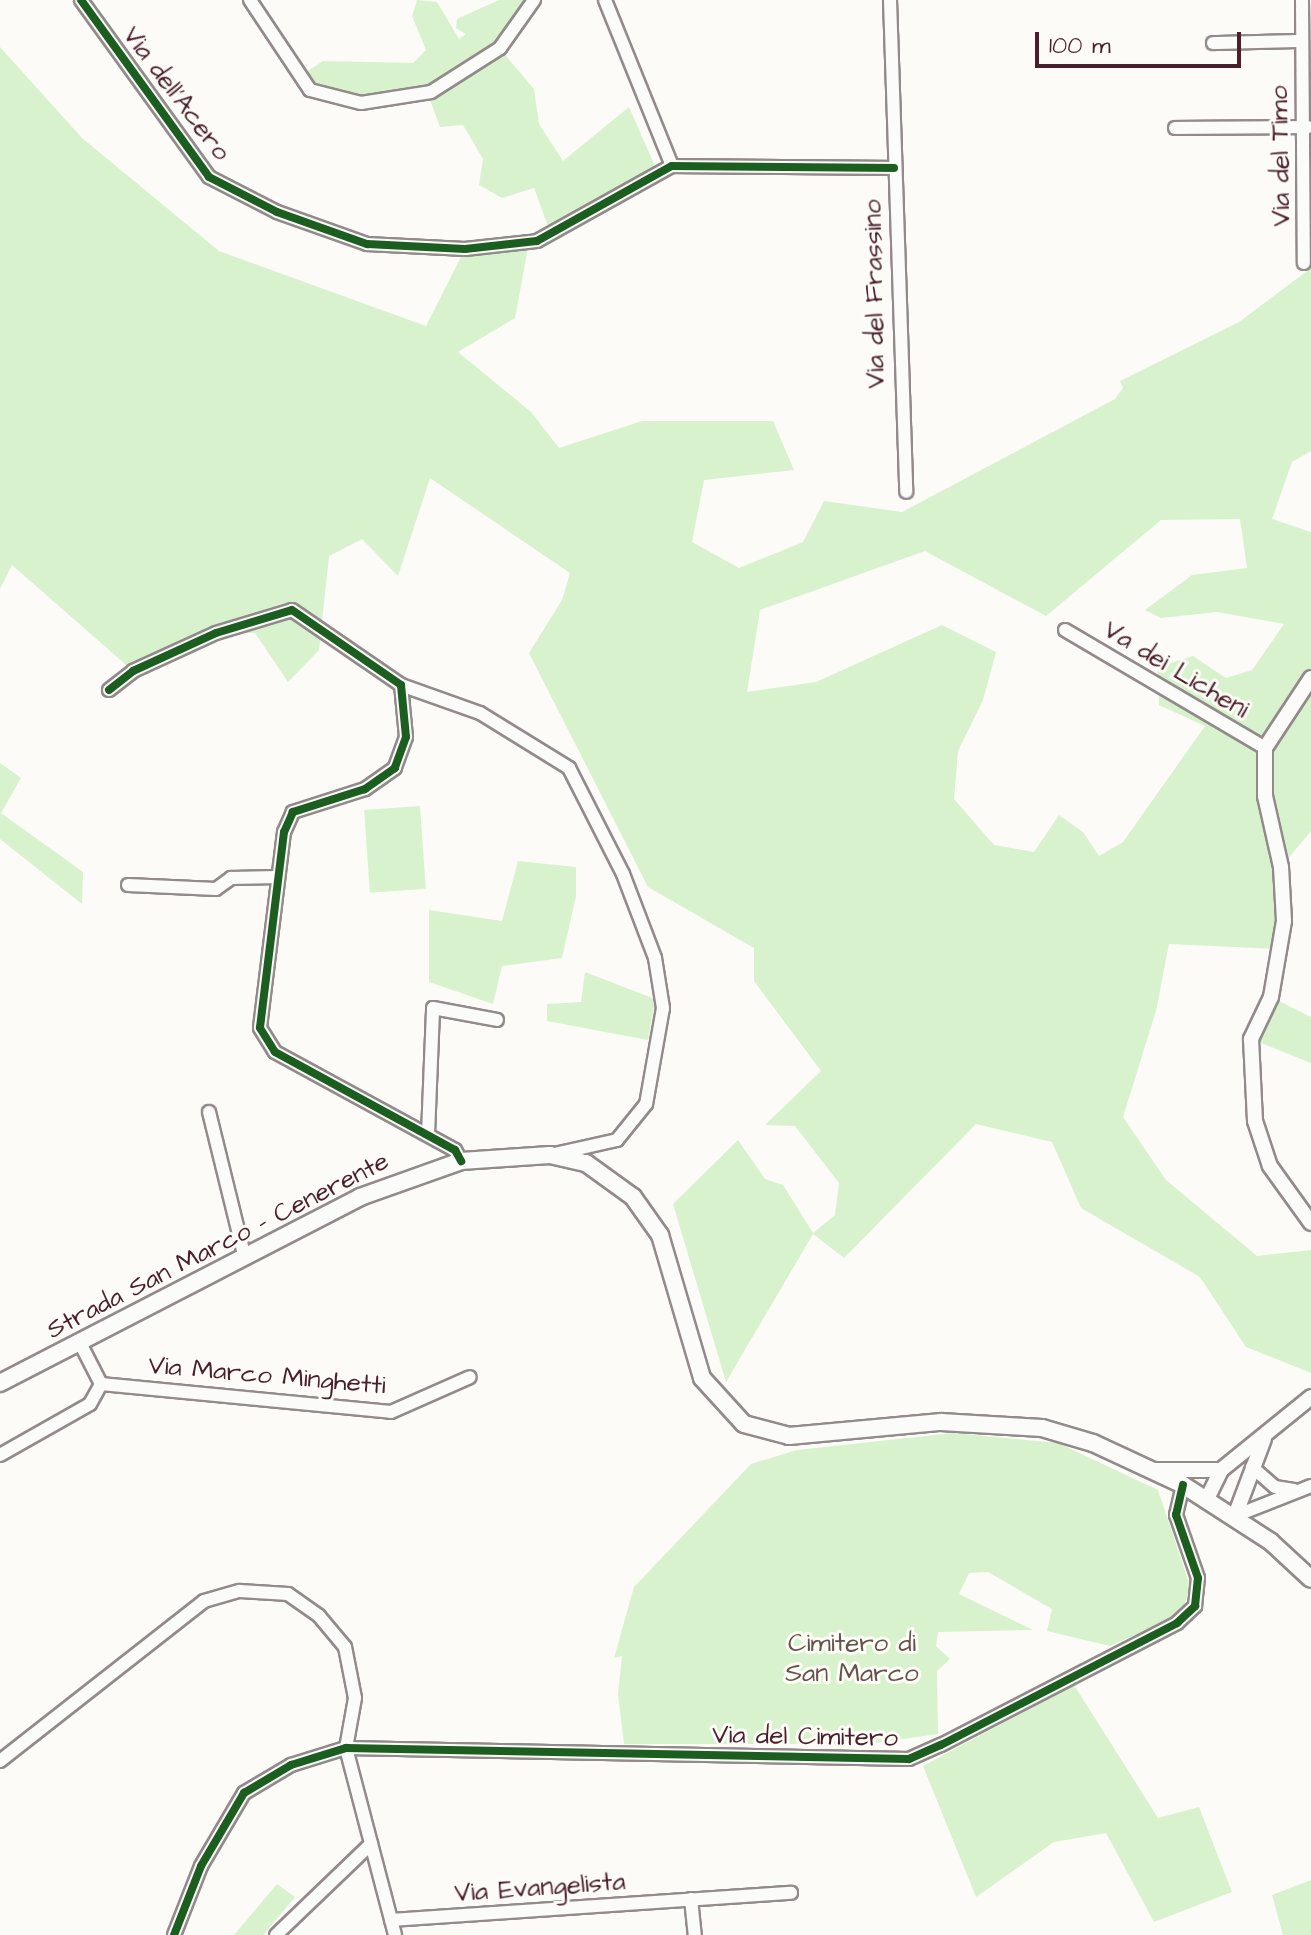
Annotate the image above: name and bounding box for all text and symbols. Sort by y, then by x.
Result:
scale bar [1039,16,1245,66]
street label: Via dell'Acero [115,21,237,167]
text: 100 m [1049,29,1111,63]
street label: Via del Timo [1264,85,1298,227]
street label: Via del Frassino [858,199,892,389]
street label: Va dei Licheni [1098,614,1254,726]
street label: Strada San Marco - Cenerente [42,1146,394,1346]
street label: Via Marco Minghetti [147,1350,387,1402]
park label: Cimitero di San Marco [785,1628,919,1690]
street label: Via del Cimitero [712,1720,898,1754]
street label: Via Evangelista [453,1866,627,1910]

